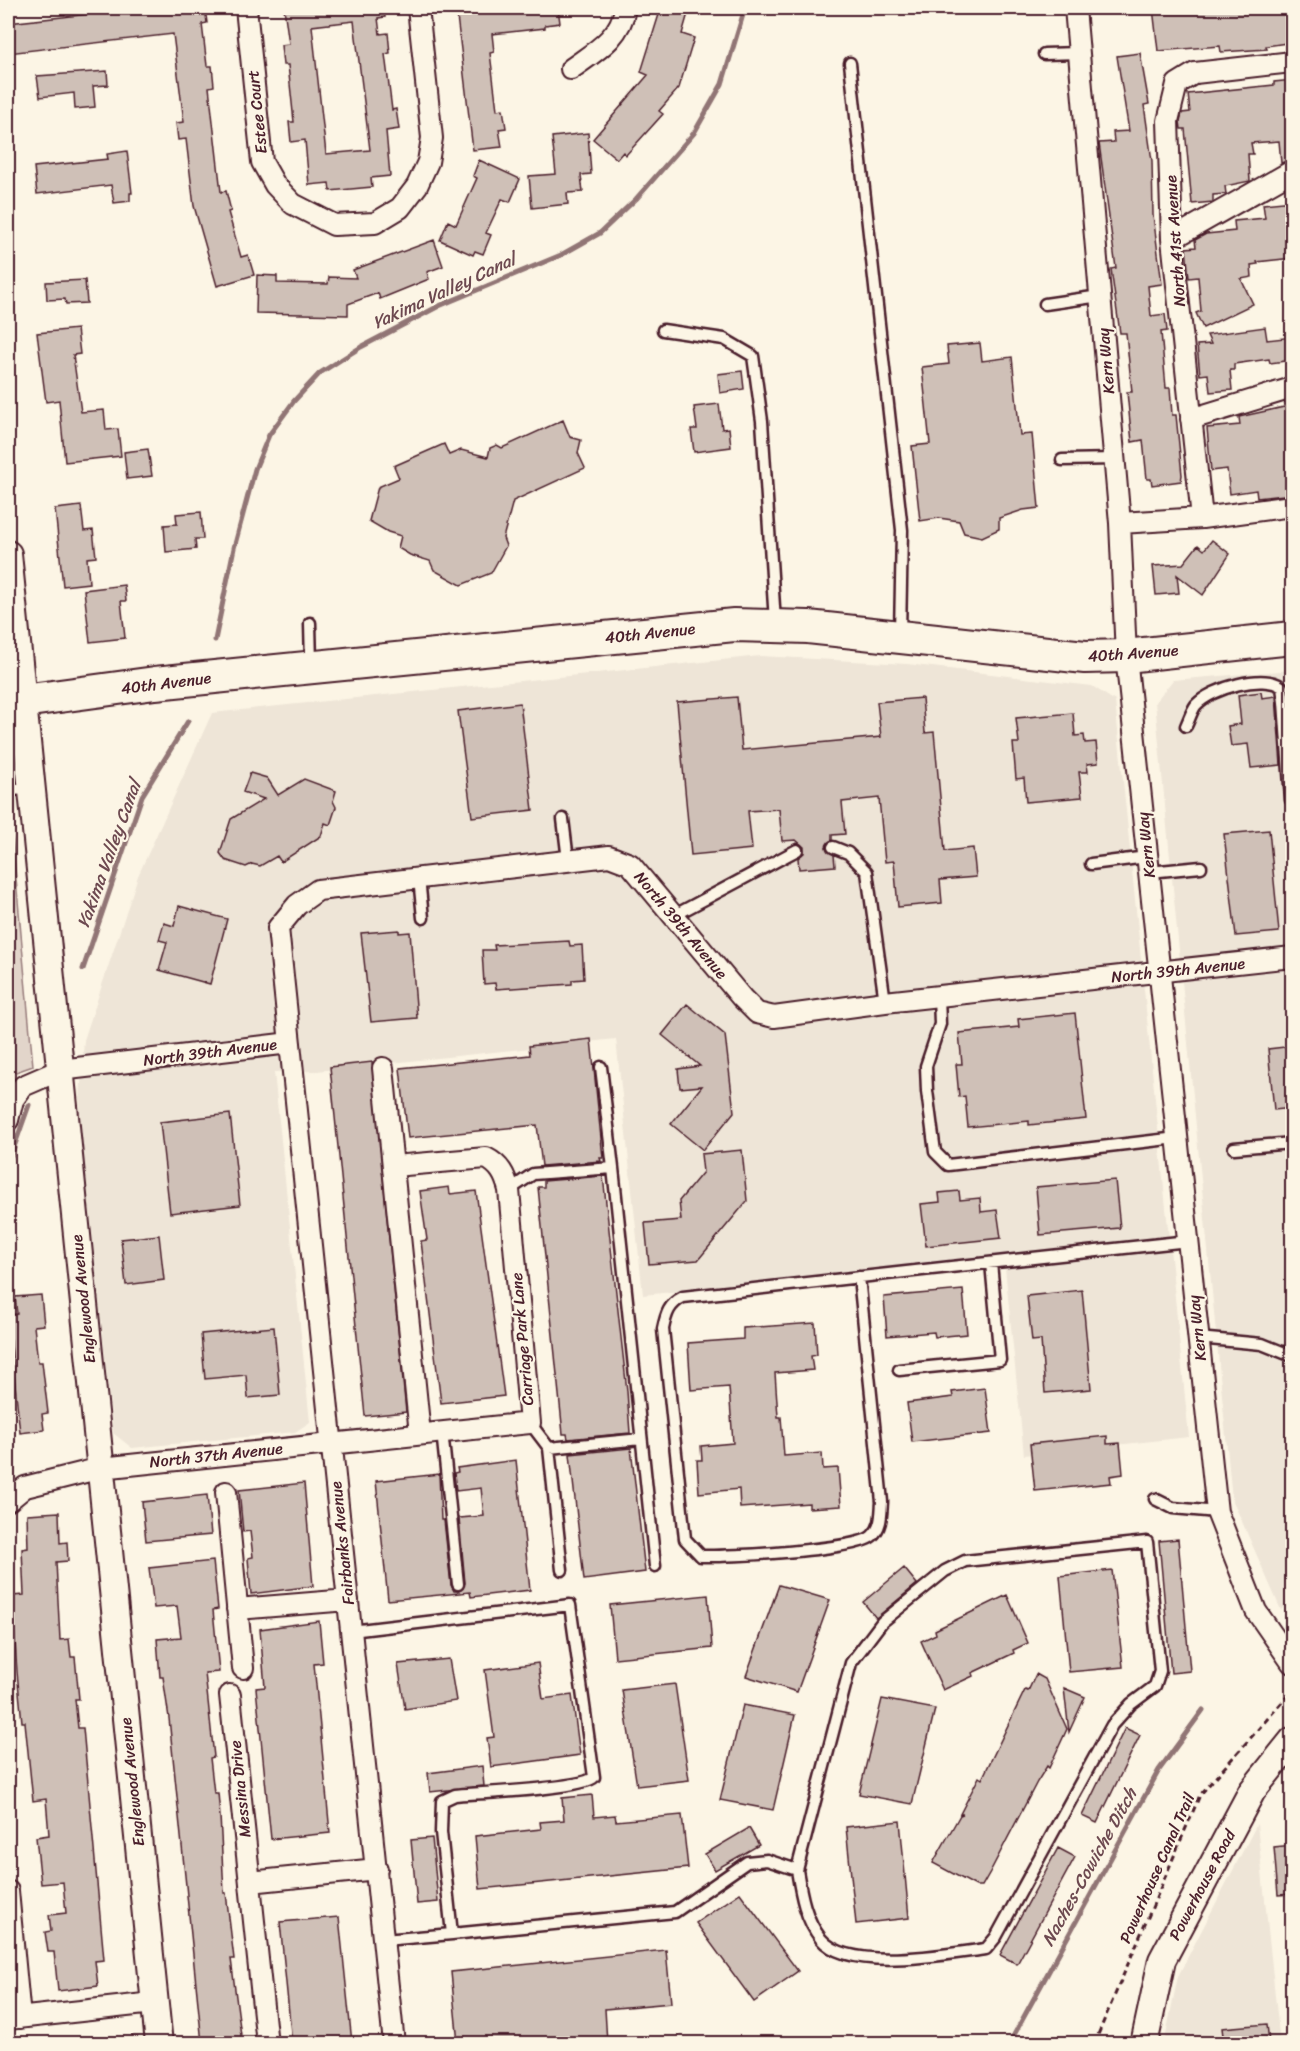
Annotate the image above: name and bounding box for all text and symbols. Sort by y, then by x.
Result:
street label: Estee Court [238,69,276,155]
street label: North 41st Avenue [1156,174,1194,308]
water label: Yakima Valley Canal [367,242,525,338]
street label: Kern Way [1089,326,1123,395]
street label: 40th Avenue [603,614,697,652]
street label: 40th Avenue [1087,635,1180,671]
street label: 40th Avenue [119,663,213,703]
water label: Yakima Valley Canal [67,772,152,932]
street label: Kern Way [1128,810,1164,879]
street label: North 39th Avenue [627,864,736,986]
street label: North 39th Avenue [1110,949,1247,991]
street label: North 39th Avenue [141,1029,279,1075]
street label: Englewood Avenue [62,1233,104,1365]
street label: Carriage Park Lane [502,1271,542,1407]
street label: Kern Way [1179,1293,1215,1362]
street label: North 37th Avenue [148,1434,284,1476]
street label: Fairbanks Avenue [321,1480,363,1606]
street label: Englewood Avenue [111,1716,153,1848]
street label: Messina Drive [220,1739,260,1839]
water label: Naches-Cowiche Ditch [1032,1781,1147,1952]
street label: Powerhouse Canal Trail [1111,1788,1203,1948]
street label: Powerhouse Road [1160,1823,1244,1946]

